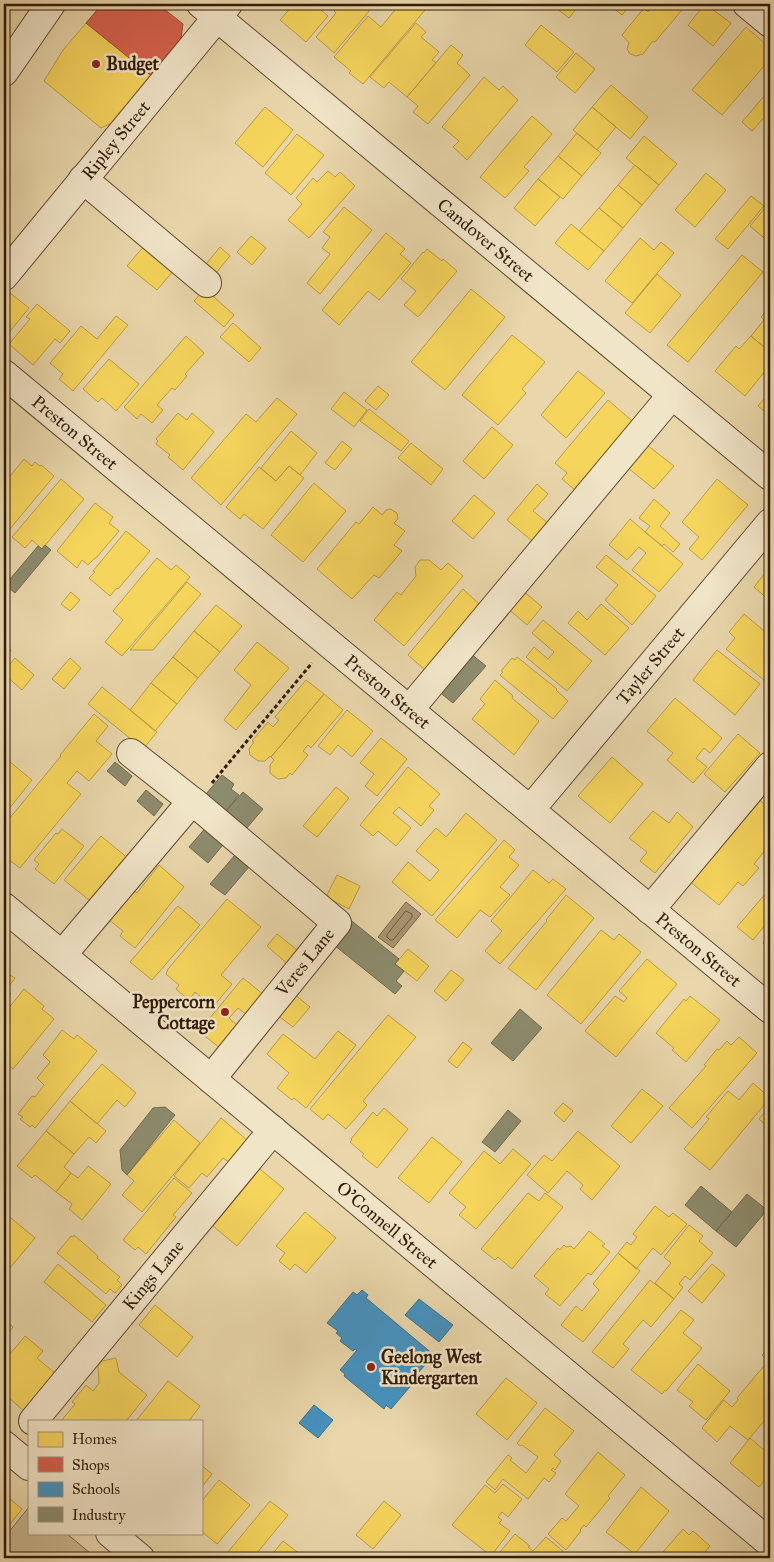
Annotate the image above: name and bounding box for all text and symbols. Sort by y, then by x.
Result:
place label: Budget [106,53,159,76]
marker: Budget [90,58,102,70]
street label: Ripley Street [77,96,155,184]
street label: Candover Street [433,194,539,287]
street label: Preston Street [27,391,123,475]
street label: Tayler Street [612,622,690,709]
street label: Preston Street [340,650,435,734]
street label: Preston Street [651,908,746,992]
street label: Veres Lane [270,923,339,1001]
place label: Peppercorn Cottage [132,991,216,1035]
marker: Peppercorn Cottage [219,1006,231,1018]
street label: O'Connell Street [332,1177,443,1274]
street label: Kings Lane [118,1236,189,1315]
place label: Geelong West Kindergarten [381,1346,483,1390]
marker: Geelong West Kindergarten [365,1361,377,1373]
legend [28,1420,202,1534]
text: Homes [72,1430,117,1448]
text: Shops [72,1456,110,1474]
text: Schools [72,1480,120,1498]
text: Industry [72,1506,126,1524]

